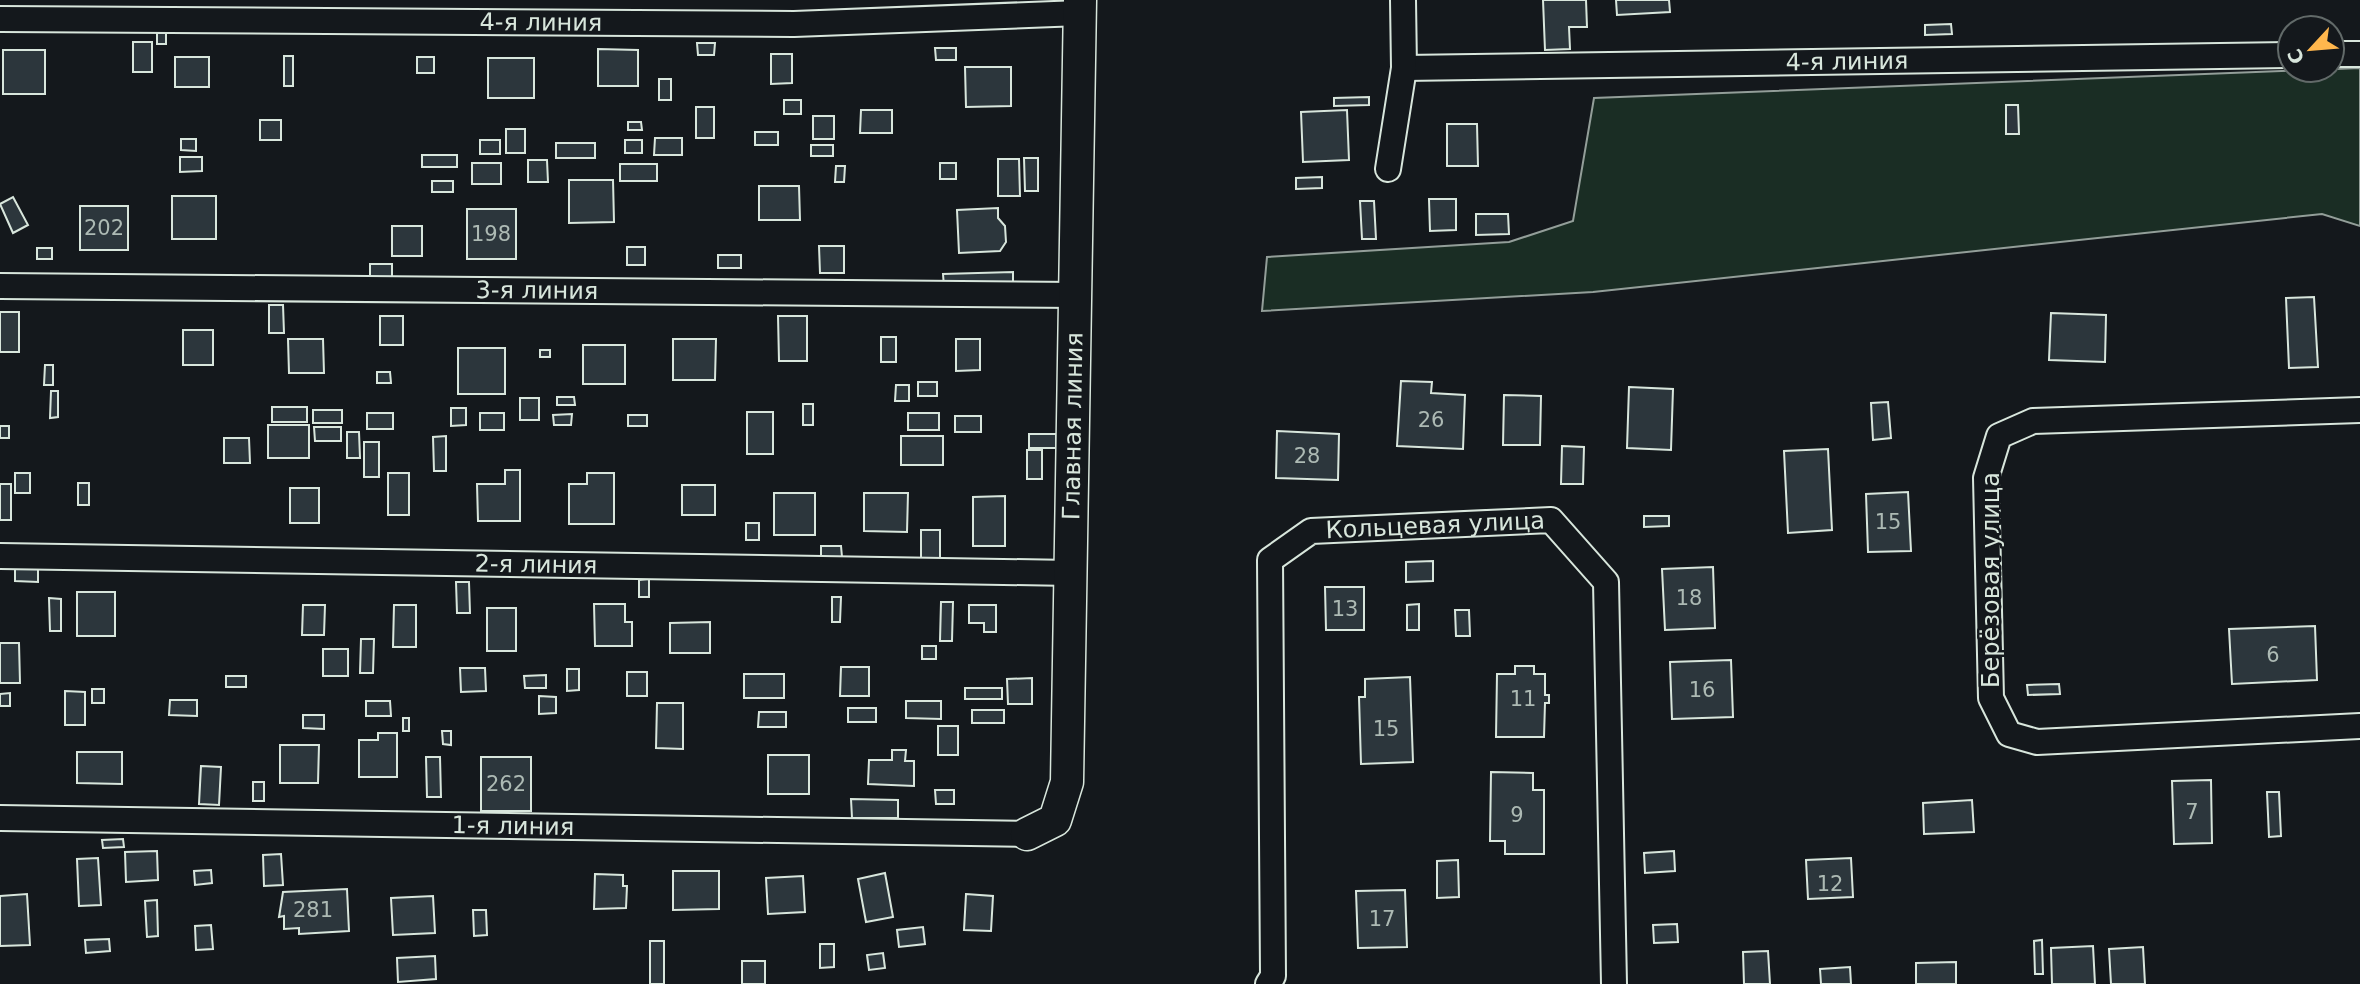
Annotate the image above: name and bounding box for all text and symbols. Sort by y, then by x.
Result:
street label: 4-я линия [480,8,602,37]
north arrow [2276,14,2346,84]
text: С [2283,45,2309,68]
street label: 4-я линия [1785,47,1909,76]
house number: 202 [84,216,124,240]
house number: 198 [471,222,511,246]
street label: 3-я линия [475,276,598,305]
street label: Главная линия [1057,332,1088,520]
house number: 26 [1418,408,1444,432]
house number: 28 [1294,444,1320,468]
street label: Берёзовая улица [1977,472,2005,688]
street label: Кольцевая улица [1325,506,1545,544]
house number: 15 [1875,510,1901,534]
street label: 2-я линия [474,550,598,579]
house number: 18 [1676,586,1702,610]
house number: 13 [1332,597,1358,621]
house number: 6 [2266,643,2280,667]
house number: 16 [1689,678,1715,702]
house number: 11 [1510,687,1536,711]
house number: 15 [1373,717,1399,741]
house number: 262 [486,772,526,796]
house number: 7 [2185,800,2199,824]
house number: 9 [1510,803,1524,827]
street label: 1-я линия [451,811,575,841]
house number: 12 [1817,872,1843,896]
house number: 281 [293,898,333,922]
house number: 17 [1369,907,1395,931]

